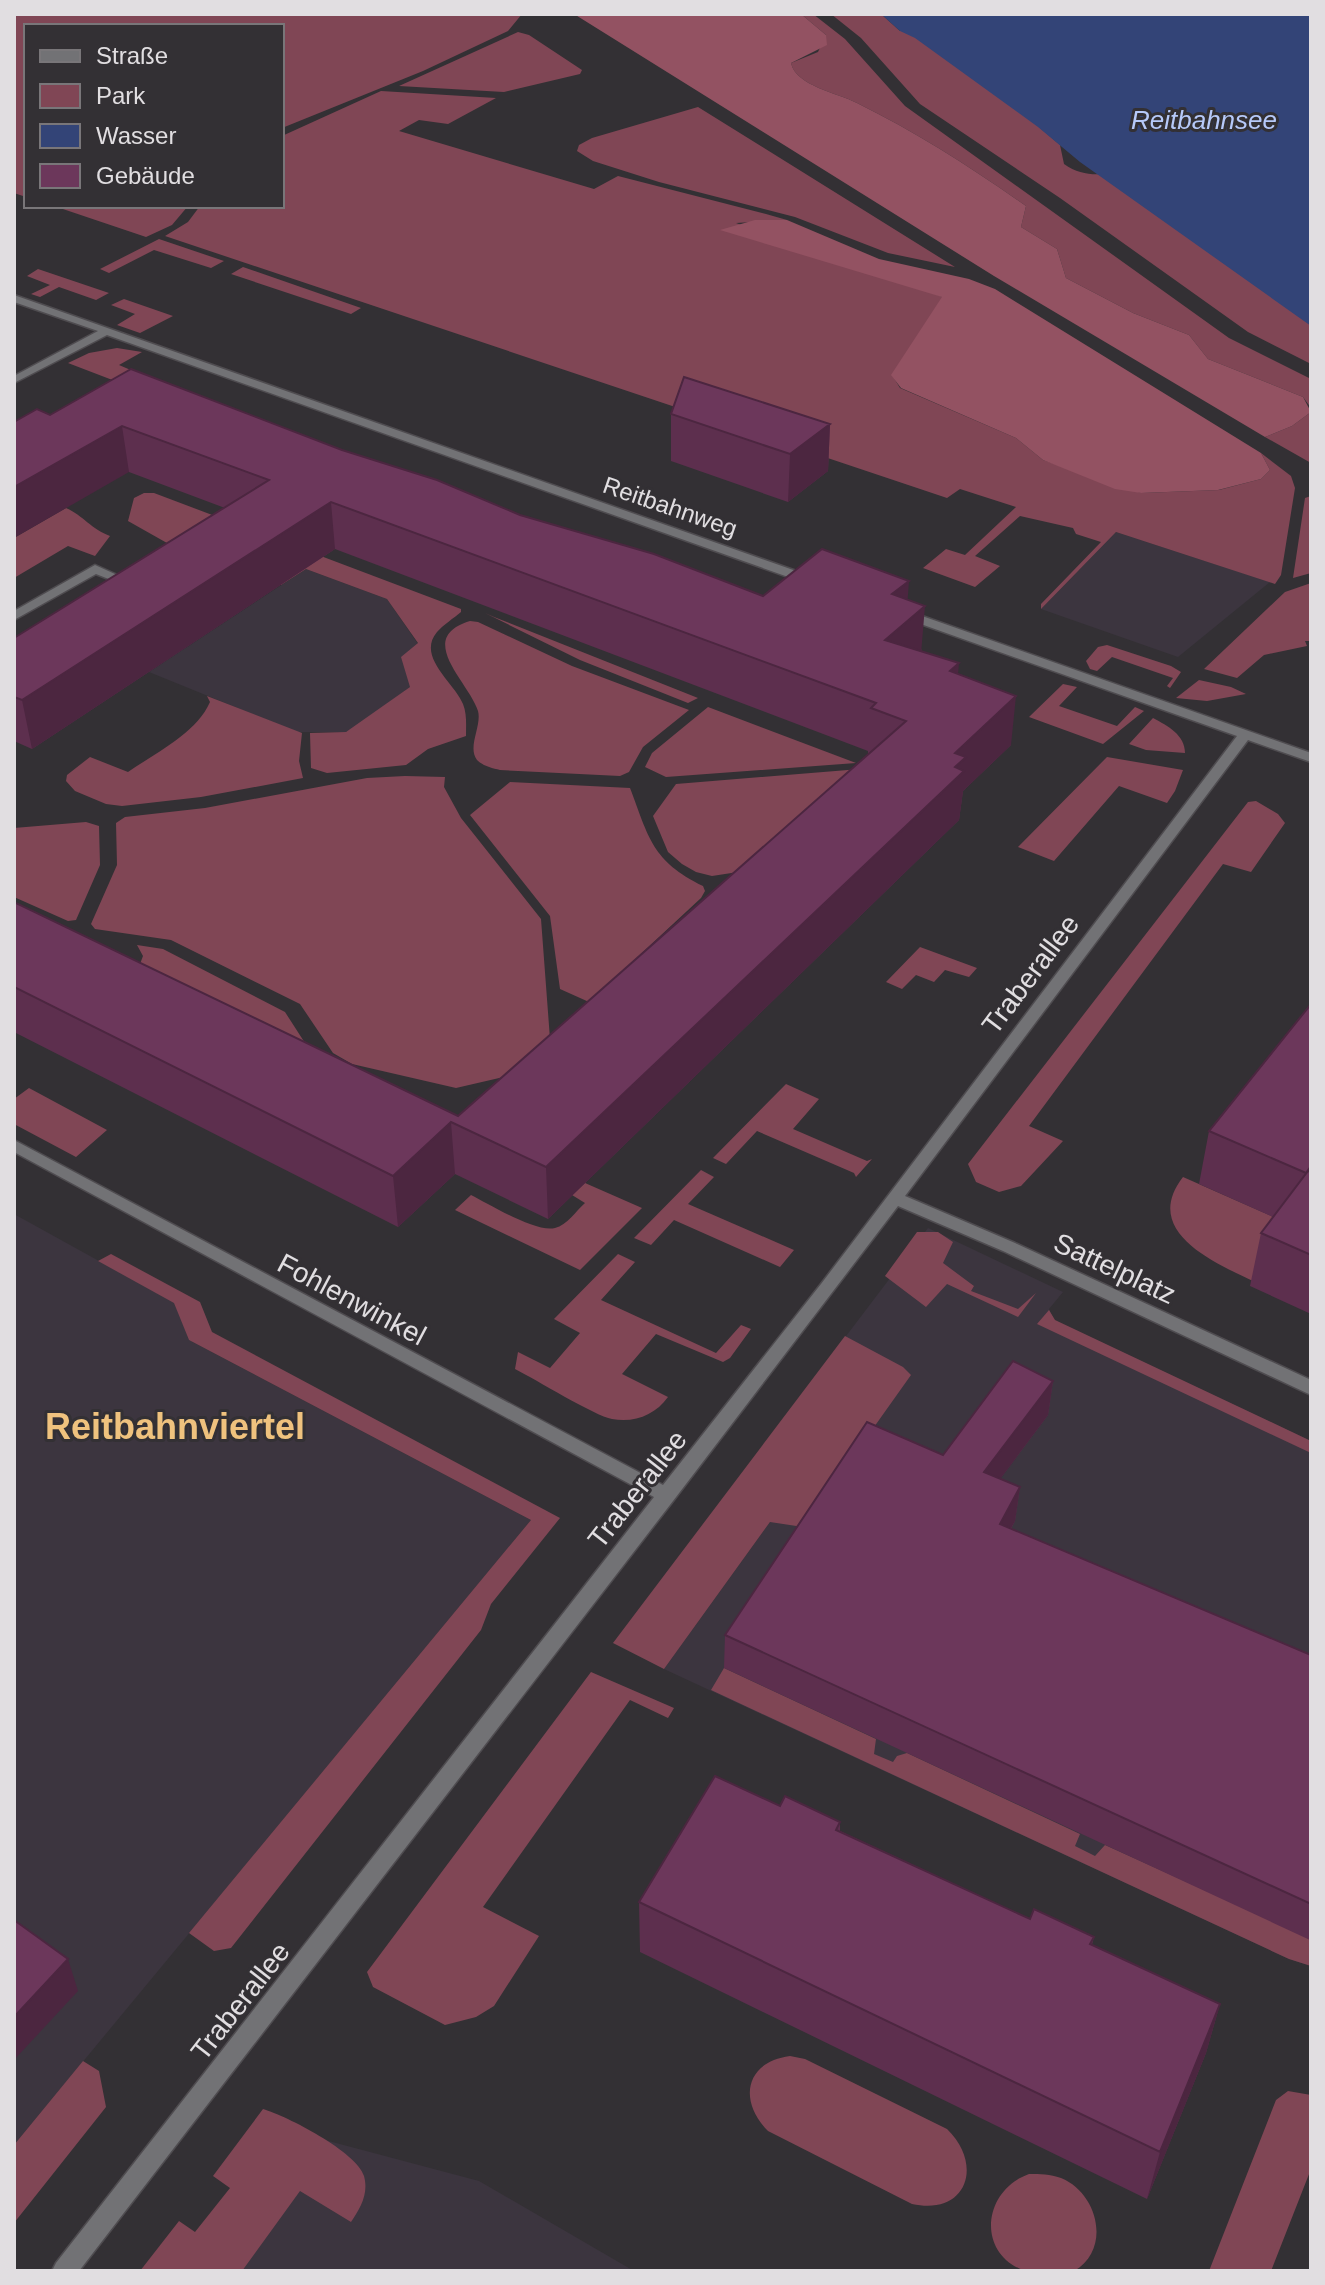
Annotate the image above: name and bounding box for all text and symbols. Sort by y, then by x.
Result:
legend [24,24,284,208]
text: Straße [96,42,168,69]
text: Park [96,82,146,109]
water label: Reitbahnsee [1131,105,1277,135]
text: Wasser [96,122,176,149]
text: Gebäude [96,162,195,189]
street label: Reitbahnweg [600,471,741,542]
street label: Traberallee [976,909,1085,1040]
street label: Sattelplatz [1049,1227,1181,1310]
street label: Fohlenwinkel [272,1247,431,1351]
district label: Reitbahnviertel [45,1406,305,1447]
street label: Traberallee [582,1424,693,1554]
street label: Traberallee [185,1936,296,2066]

